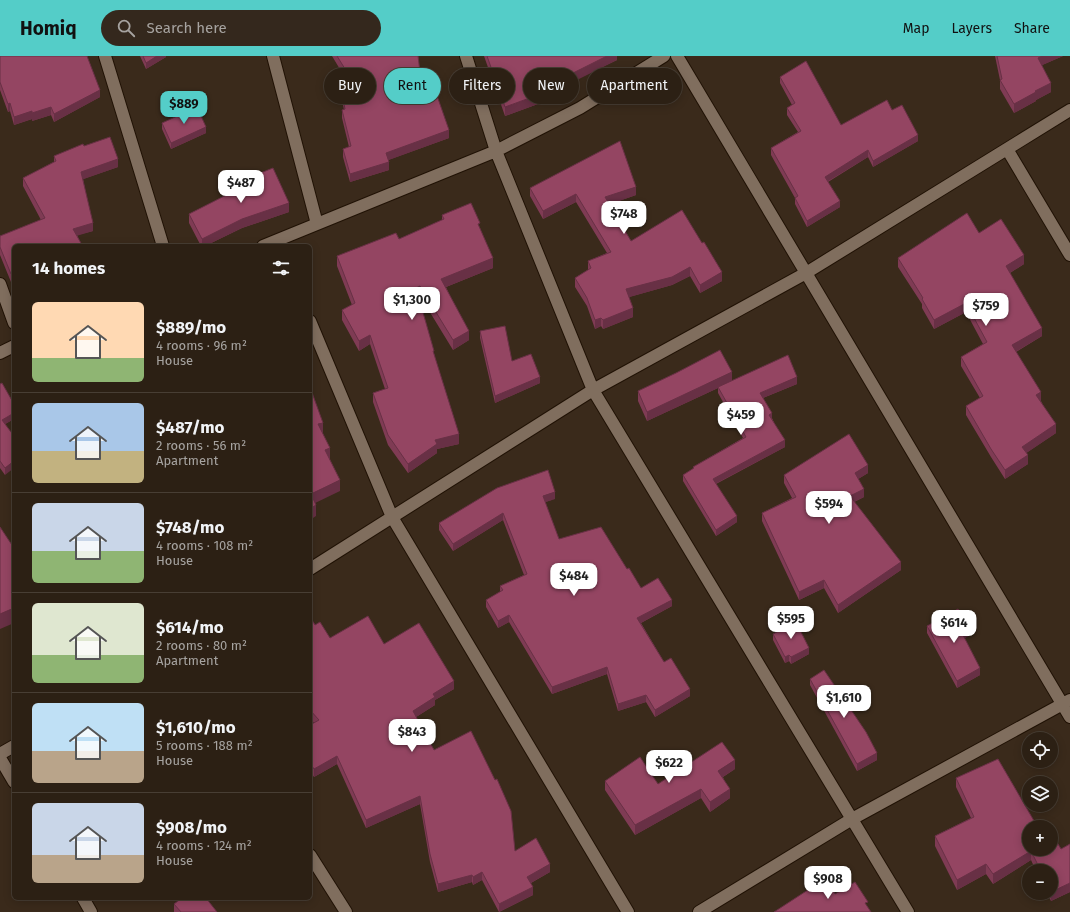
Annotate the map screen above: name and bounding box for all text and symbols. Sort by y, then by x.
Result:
search box [101,10,381,46]
text: Homiq [20,17,77,40]
icon: search [115,17,137,39]
text: Search here [147,19,227,37]
text: Map [903,20,929,37]
text: Layers [951,20,992,37]
text: Share [1014,20,1050,37]
chip: Buy [324,68,376,104]
chip: Rent [384,68,441,104]
chip: Filters [449,68,515,104]
chip: New [523,68,579,104]
chip: Apartment [587,68,682,104]
pin: $889 [160,91,208,125]
text: $889 [169,96,199,111]
pin: $487 [217,170,265,204]
text: $487 [227,175,255,190]
pin: $748 [600,201,648,235]
text: $748 [610,206,638,221]
icon: filters [270,257,292,279]
text: 14 homes [32,258,105,279]
pin: $1,300 [379,287,445,321]
text: $1,300 [393,292,431,307]
pin: $759 [962,293,1010,327]
text: $759 [973,298,999,313]
text: $889/mo [156,317,226,338]
icon: home [64,318,112,366]
text: 4 rooms · 96 m² [156,338,247,353]
text: House [156,353,193,368]
pin: $459 [717,402,765,436]
text: $459 [727,407,755,422]
text: $487/mo [156,417,224,438]
icon: home [64,419,112,467]
text: 2 rooms · 56 m² [156,438,246,453]
text: Apartment [156,453,218,468]
pin: $594 [805,491,853,525]
text: $594 [815,496,843,511]
text: $748/mo [156,517,224,538]
icon: home [64,519,112,567]
text: 4 rooms · 108 m² [156,538,253,553]
text: House [156,553,193,568]
pin: $484 [550,563,598,597]
text: $484 [559,568,589,583]
pin: $595 [767,606,815,640]
pin: $614 [930,610,978,644]
text: $595 [777,611,805,626]
text: $614 [940,615,968,630]
text: $614/mo [156,617,224,638]
icon: home [64,619,112,667]
text: 2 rooms · 80 m² [156,638,247,653]
text: Apartment [156,653,218,668]
pin: $1,610 [811,685,877,719]
text: $1,610 [826,690,862,705]
text: $1,610/mo [156,717,236,738]
icon: home [64,719,112,767]
pin: $843 [388,719,436,753]
text: $843 [398,724,426,739]
map controls [1022,732,1058,900]
button: locate [1022,732,1058,768]
text: 5 rooms · 188 m² [156,738,253,753]
pin: $622 [645,750,693,784]
text: House [156,753,193,768]
text: $622 [655,755,683,770]
button: layers [1022,776,1058,812]
text: $908/mo [156,817,227,838]
icon: home [64,819,112,867]
button: + [1022,820,1058,856]
text: 4 rooms · 124 m² [156,838,252,853]
text: House [156,853,193,868]
button: − [1022,864,1058,900]
pin: $908 [804,866,852,900]
text: $908 [813,871,843,886]

